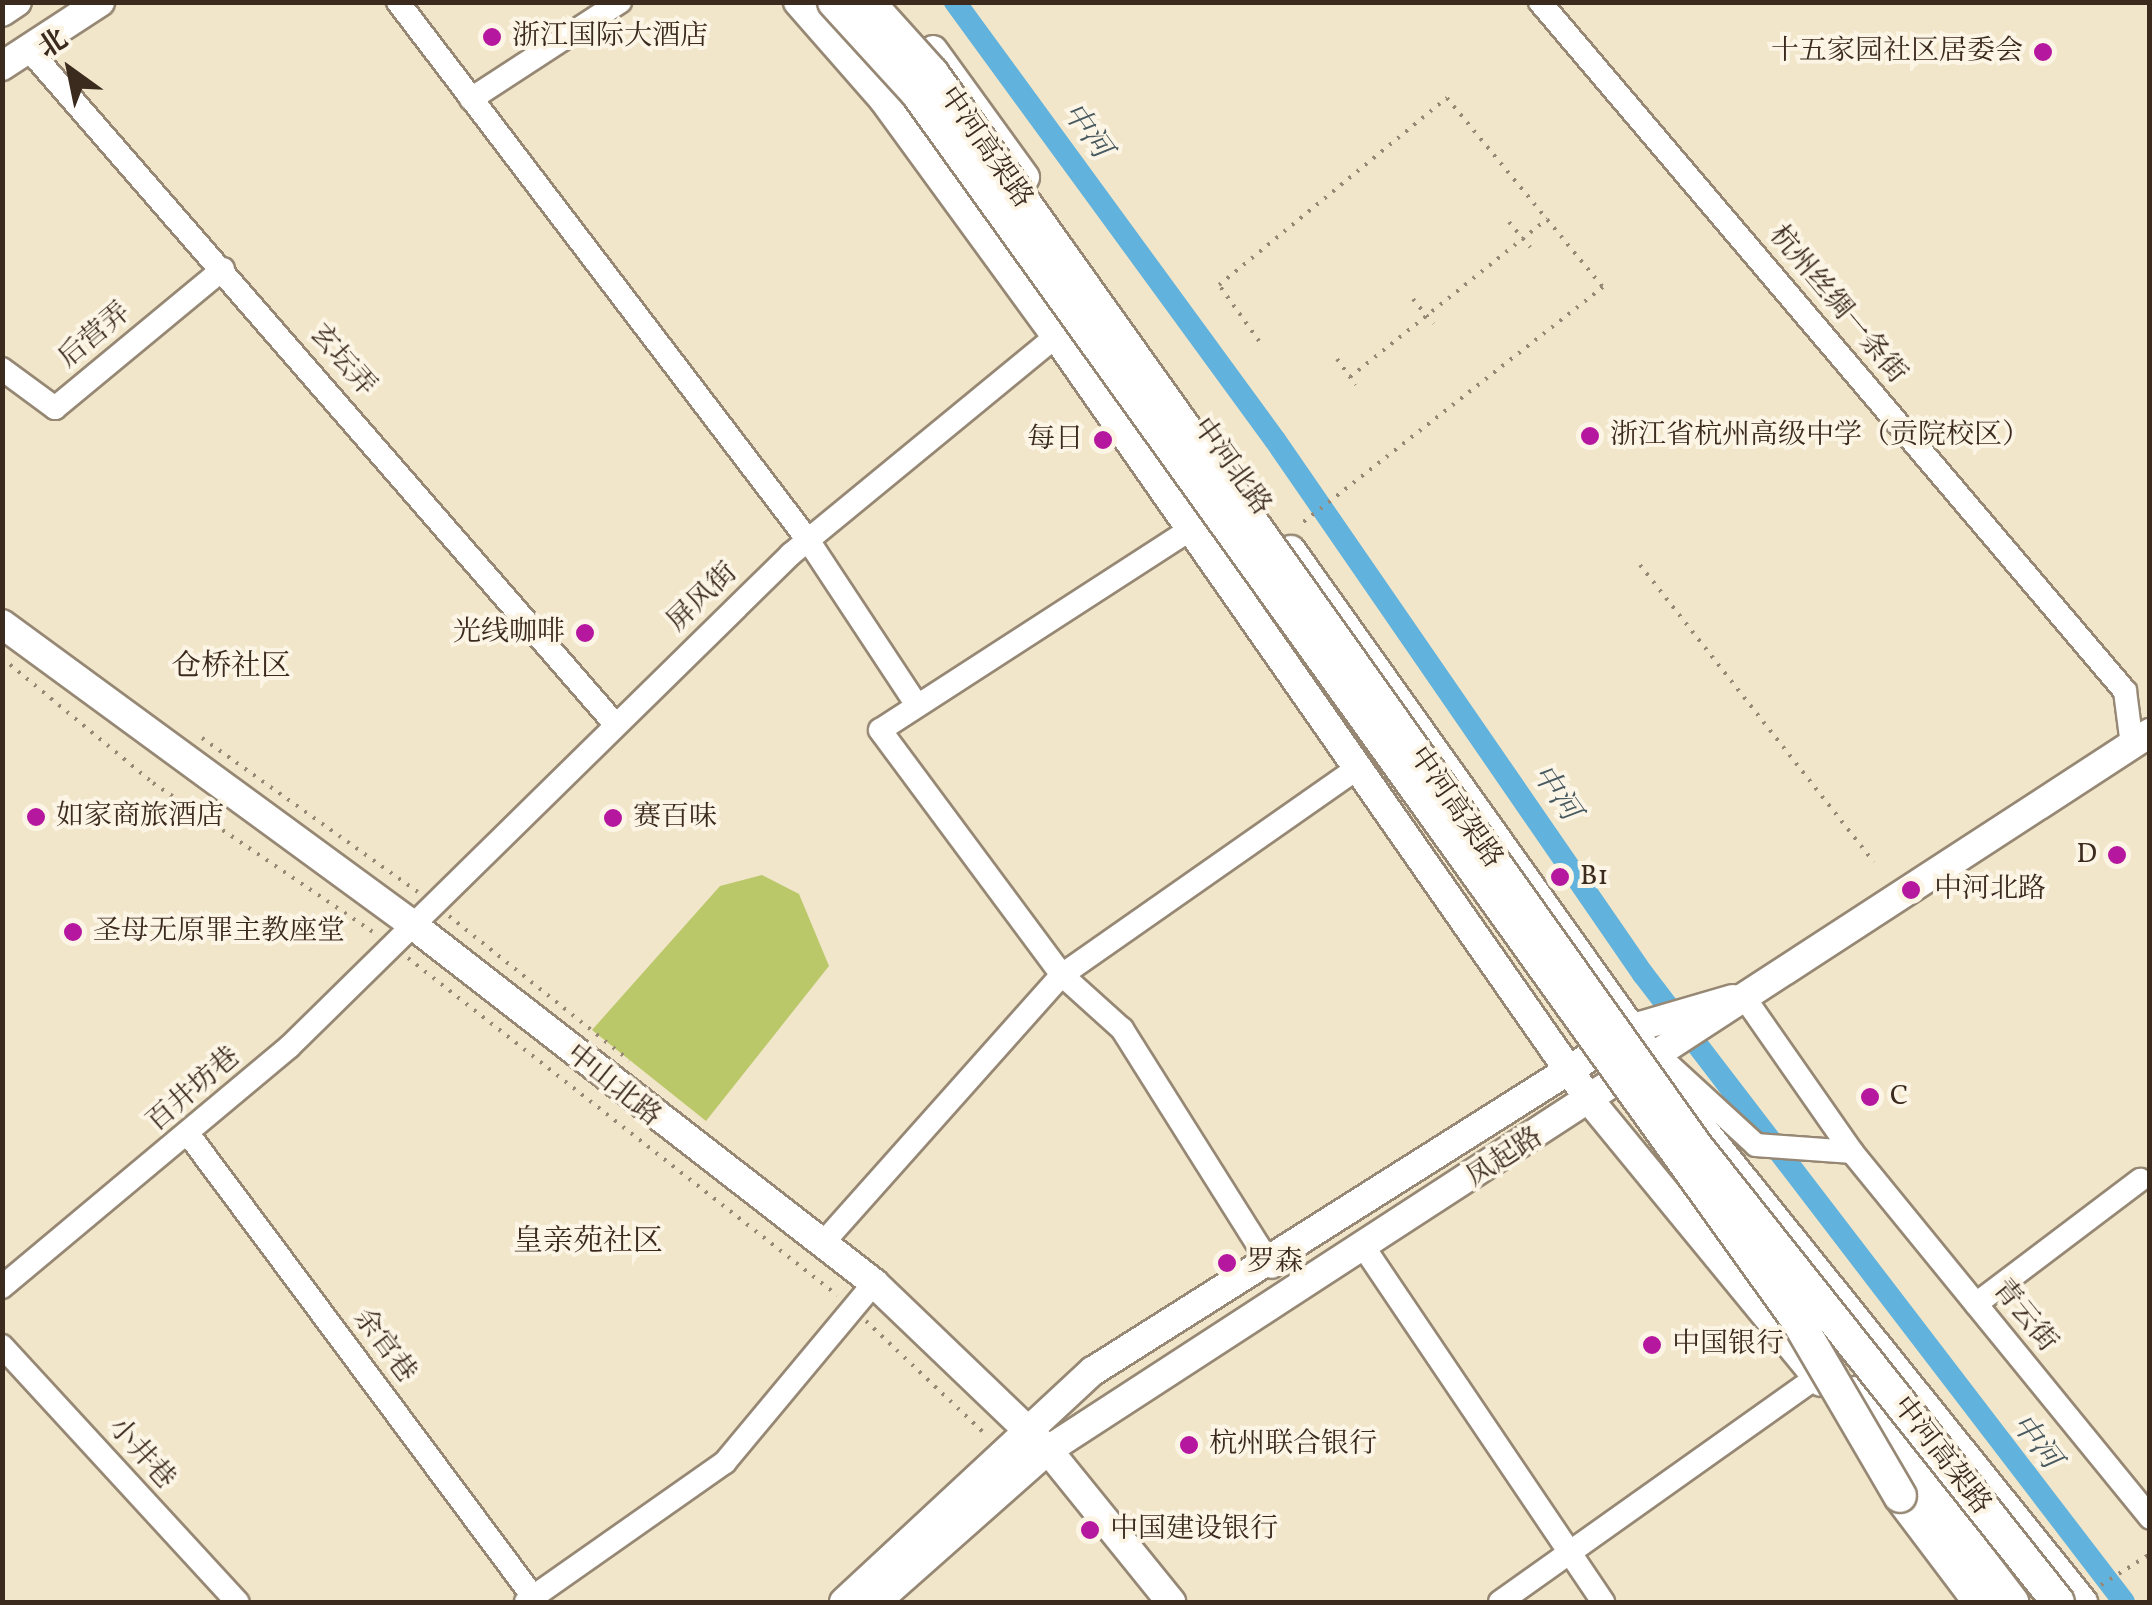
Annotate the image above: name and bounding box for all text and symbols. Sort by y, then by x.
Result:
north arrow [20,20,120,120]
text: 北 [31,20,76,68]
place label: 浙江国际大酒店 [512,20,708,54]
marker: 浙江国际大酒店 [481,26,503,48]
place label: 十五家园社区居委会 [1771,35,2023,69]
marker: 十五家园社区居委会 [2032,41,2054,63]
street label: 中河高架路 [931,81,1039,215]
water label: 中河 [1054,96,1118,166]
street label: 杭州丝绸一条街 [1761,219,1913,391]
street label: 后营弄 [52,296,138,376]
street label: 玄坛弄 [302,318,382,404]
street label: 中河北路 [1184,412,1278,522]
place label: 浙江省杭州高级中学（贡院校区） [1610,419,2030,453]
place label: 每日 [1027,423,1083,457]
marker: 浙江省杭州高级中学（贡院校区） [1579,425,1601,447]
marker: 每日 [1092,429,1114,451]
street label: 屏风街 [661,557,745,639]
place label: 光线咖啡 [453,616,565,650]
marker: 光线咖啡 [574,622,596,644]
district label: 仓桥社区 [171,649,291,685]
street label: 中河高架路 [1401,741,1509,875]
water label: 中河 [1523,758,1587,828]
place label: 如家商旅酒店 [56,800,224,834]
place label: 赛百味 [633,801,717,835]
marker: 如家商旅酒店 [25,806,47,828]
marker: 赛百味 [602,807,624,829]
place label: D [2077,838,2097,872]
marker: D [2106,844,2128,866]
place label: B1 [1580,860,1608,894]
marker: B1 [1549,866,1571,888]
place label: 中河北路 [1934,873,2046,907]
marker: 中河北路 [1898,877,1924,903]
place label: 圣母无原罪主教座堂 [93,915,345,949]
marker: 圣母无原罪主教座堂 [62,921,84,943]
street label: 中山北路 [559,1038,667,1134]
street label: 百井坊巷 [141,1041,247,1139]
place label: C [1890,1080,1908,1114]
marker: C [1859,1086,1881,1108]
street label: 凤起路 [1461,1121,1549,1195]
district label: 皇亲苑社区 [513,1224,663,1260]
place label: 罗森 [1247,1246,1303,1280]
marker: 罗森 [1216,1252,1238,1274]
street label: 青云街 [1985,1273,2063,1359]
street label: 余官巷 [345,1302,423,1390]
place label: 中国银行 [1672,1328,1784,1362]
marker: 中国银行 [1641,1334,1663,1356]
street label: 中河高架路 [1885,1390,1997,1522]
water label: 中河 [2002,1407,2068,1477]
street label: 小井巷 [100,1412,182,1496]
place label: 杭州联合银行 [1209,1428,1377,1462]
marker: 杭州联合银行 [1178,1434,1200,1456]
place label: 中国建设银行 [1110,1513,1278,1547]
marker: 中国建设银行 [1079,1519,1101,1541]

